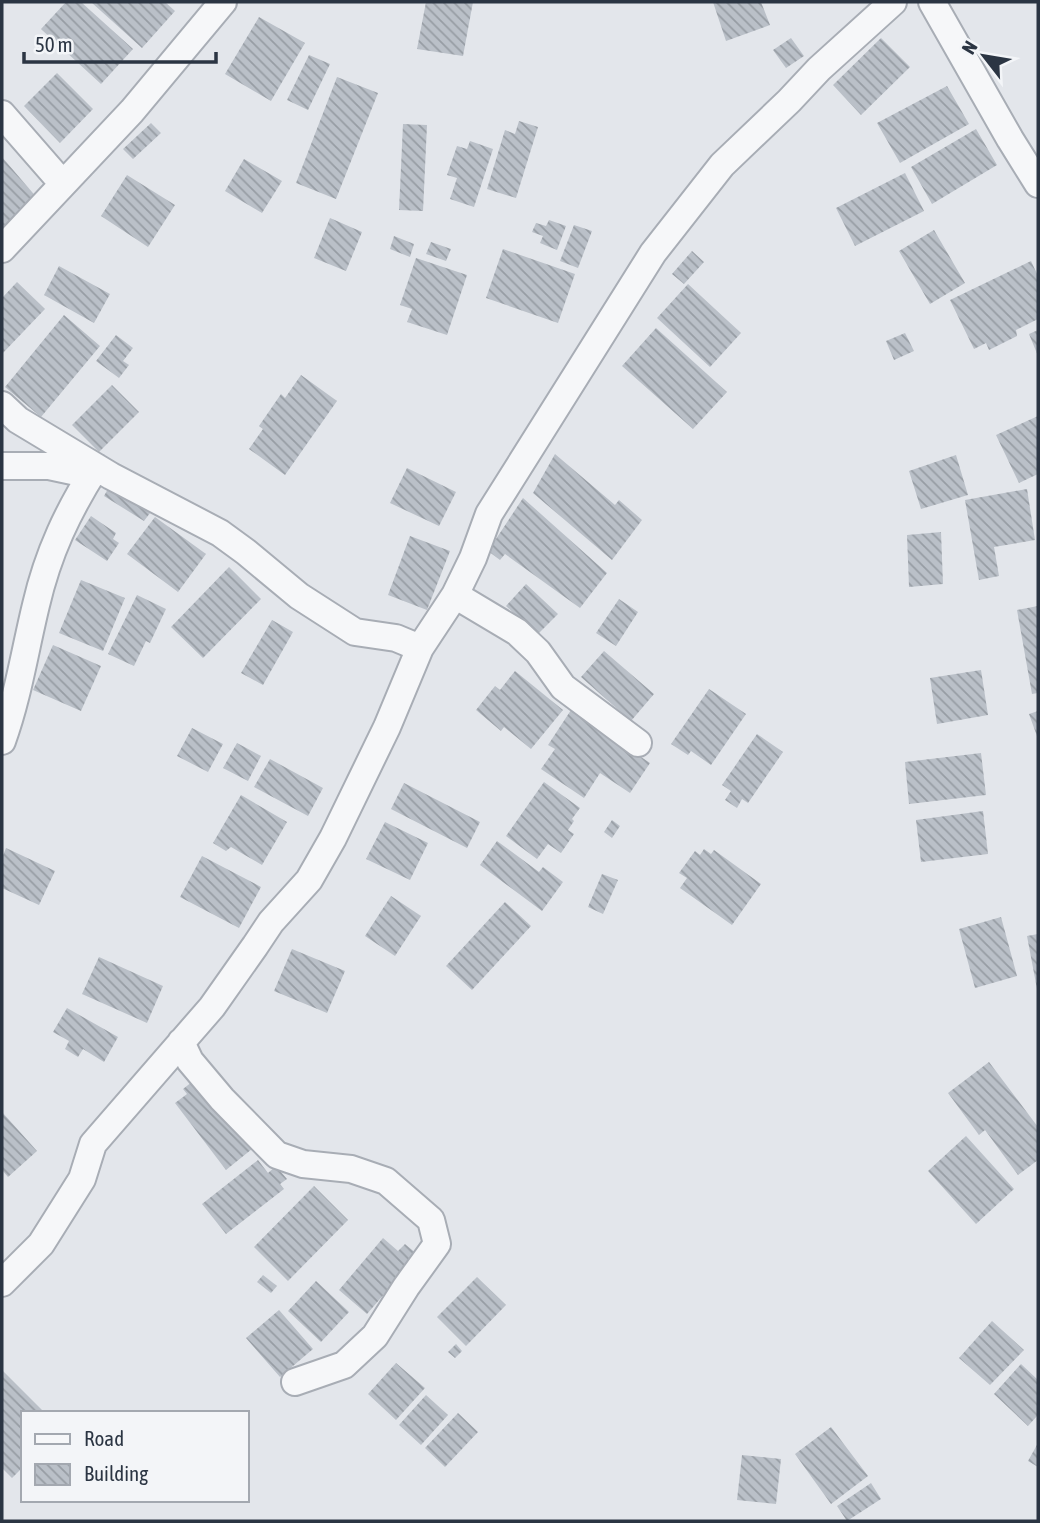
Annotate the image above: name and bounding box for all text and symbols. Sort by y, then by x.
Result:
scale bar [24,21,217,65]
north arrow [949,21,1019,91]
text: 50 m [35,32,73,56]
text: N [957,37,982,58]
legend [21,1411,248,1502]
text: Road [84,1426,124,1450]
text: Building [84,1461,148,1485]

